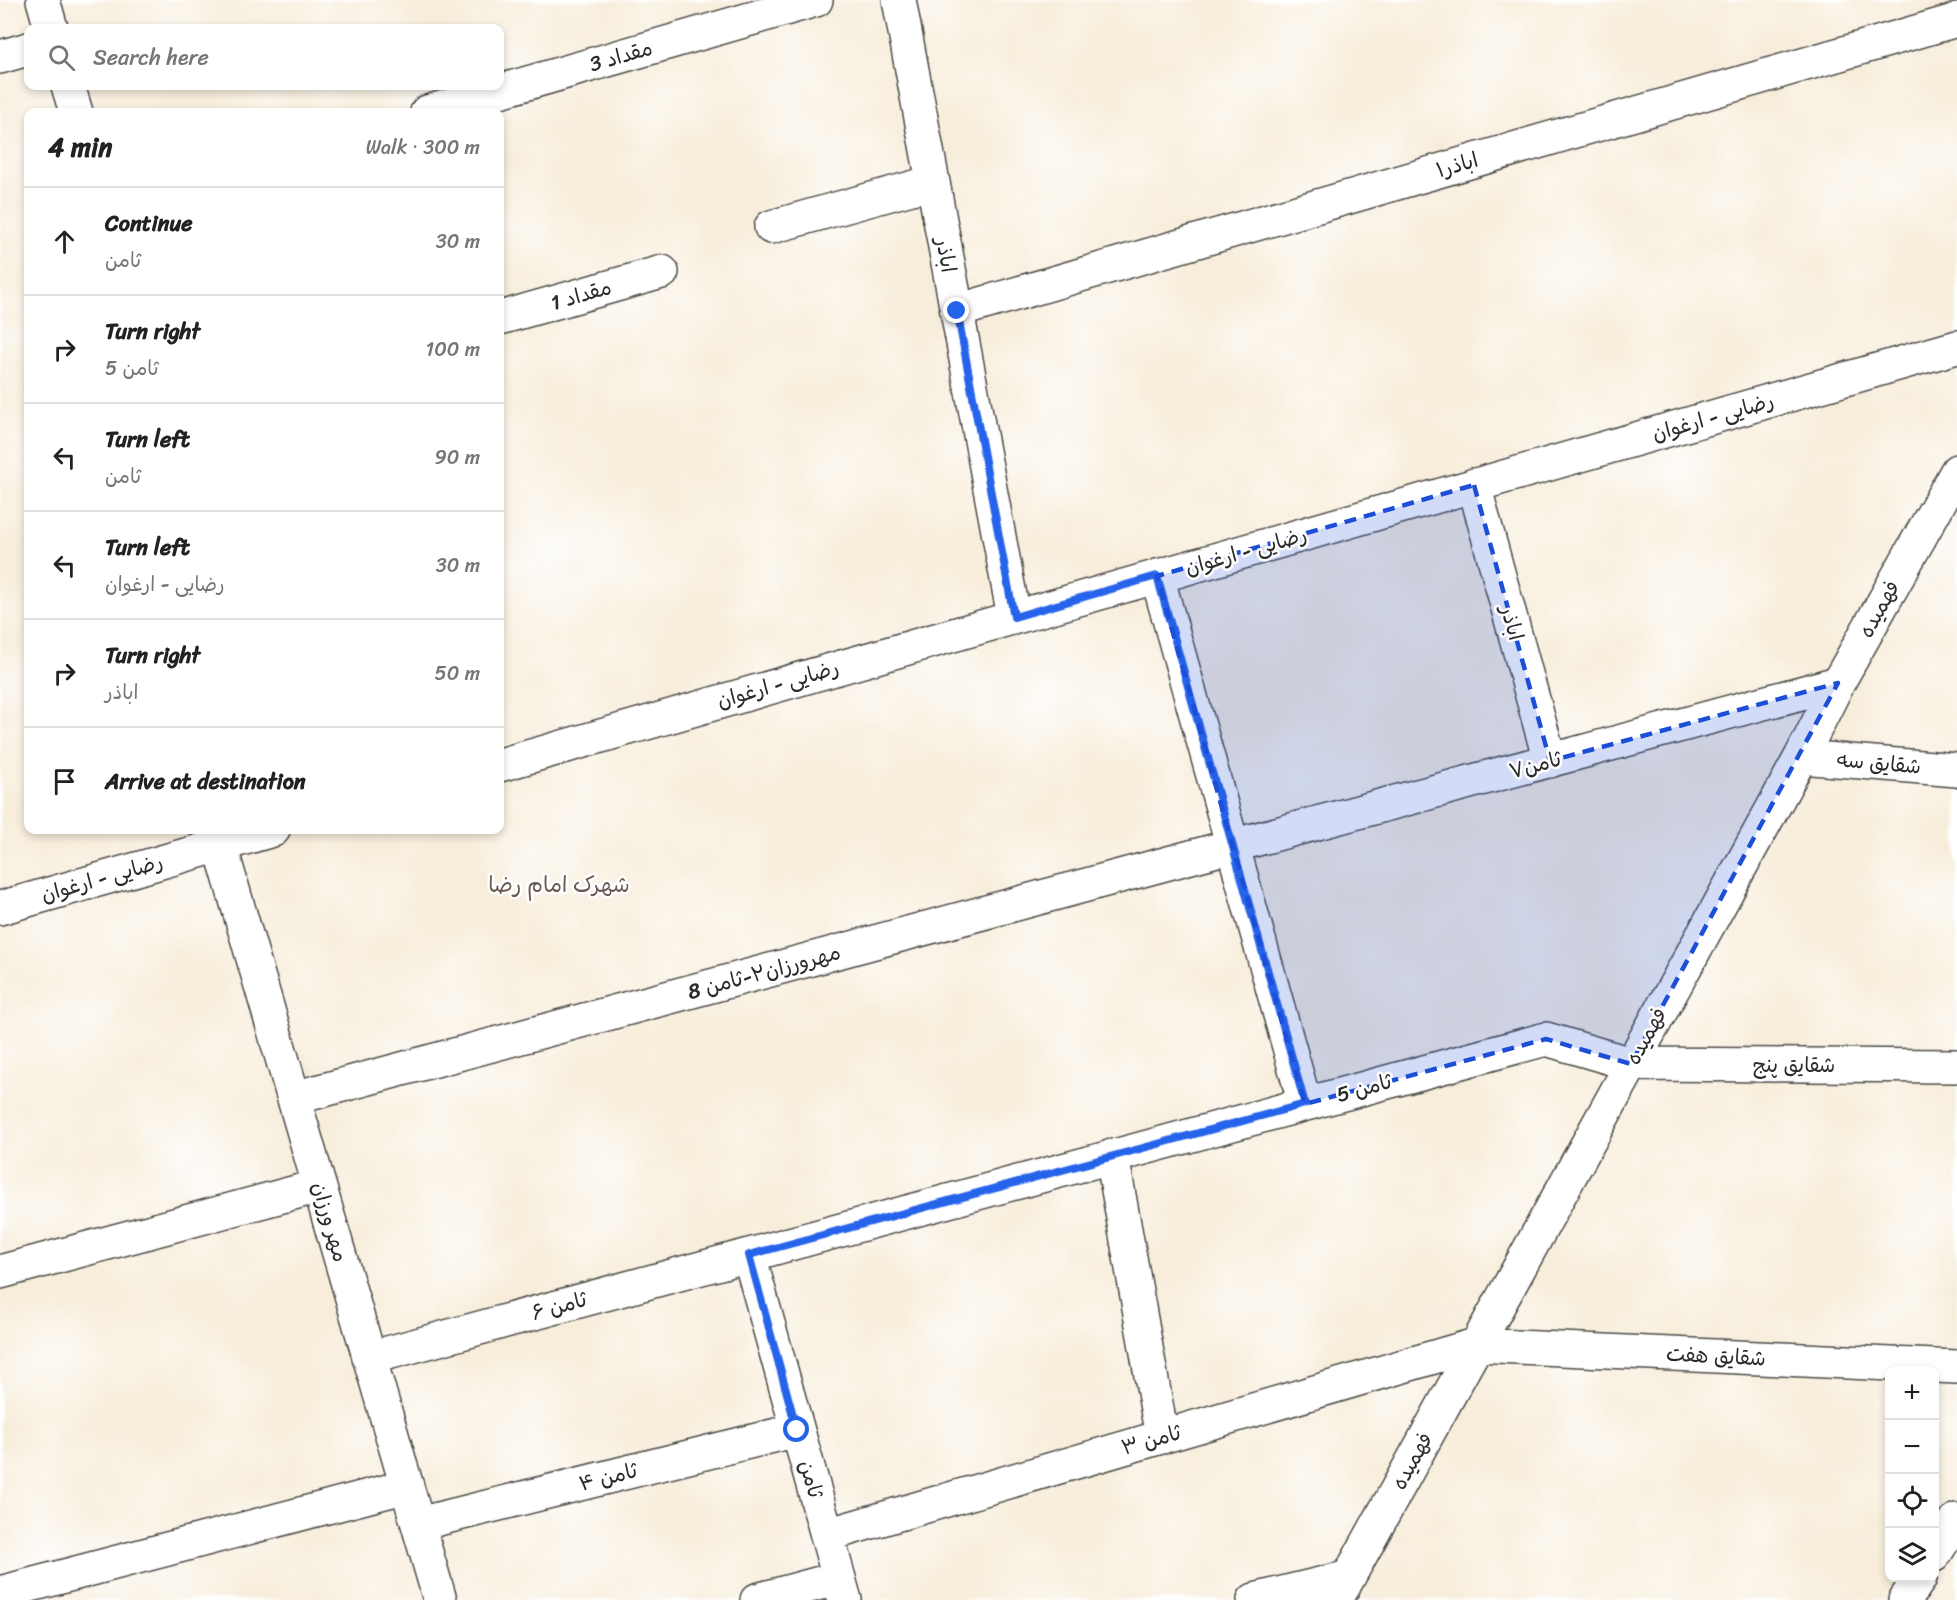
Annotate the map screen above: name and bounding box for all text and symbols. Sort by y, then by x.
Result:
search box [24,24,504,90]
street label: مقداد 3 [585,29,657,83]
text: Search here [93,38,209,77]
icon: search [45,41,78,74]
text: 4 min [48,124,112,170]
text: Walk · 300 m [366,130,480,165]
street label: اباذر۱ [1431,141,1483,189]
text: Continue [105,204,193,243]
text: 30 m [436,224,480,259]
icon: ahead [48,225,81,258]
street label: اباذر [924,232,968,276]
text: ثامن [105,243,141,278]
street label: مقداد 1 [546,268,616,322]
route end [943,297,969,323]
text: Turn right [105,312,200,351]
text: 100 m [426,332,480,367]
icon: right [48,333,81,366]
text: ثامن 5 [105,351,159,386]
street label: رضایی - ارغوان [1647,381,1779,453]
text: Turn left [105,420,190,459]
text: 90 m [435,440,480,475]
icon: left [48,441,81,474]
text: ثامن [105,459,141,494]
street label: رضایی - ارغوان [1180,515,1312,587]
text: Turn left [105,528,190,567]
text: 30 m [436,548,480,583]
icon: left [48,549,81,582]
text: رضایی - ارغوان [105,567,225,602]
street label: فهمیده [1847,573,1911,645]
street label: اباذر [1489,599,1535,645]
text: Turn right [105,636,200,675]
street label: رضایی - ارغوان [712,648,844,720]
text: 50 m [435,656,480,691]
icon: right [48,657,81,690]
text: اباذر [105,675,138,710]
street label: ثامن۷ [1505,740,1566,790]
street label: شقایق سه [1835,740,1923,786]
text: Arrive at destination [105,762,306,801]
icon: arrive [48,765,81,798]
street label: رضایی - ارغوان [36,842,168,914]
district label: شهرک امام رضا [488,865,630,904]
street label: مهرورزان۲-ثامن 8 [683,933,845,1011]
street label: فهمیده [1614,1000,1678,1072]
street label: شقایق پنج [1753,1046,1835,1084]
street label: ثامن 5 [1332,1062,1397,1114]
street label: مهر ورزان [300,1177,360,1267]
street label: ثامن ۶ [527,1280,592,1332]
street label: شقایق هفت [1665,1334,1767,1378]
map controls [1885,1366,1939,1582]
button: + [1885,1366,1939,1420]
street label: ثامن ۳ [1117,1413,1186,1467]
route start [783,1416,809,1442]
button: − [1885,1420,1939,1474]
street label: فهمیده [1380,1425,1444,1497]
street label: ثامن ۴ [575,1451,642,1503]
street label: ثامن [788,1456,835,1503]
button: locate [1885,1474,1939,1528]
button: layers [1885,1528,1939,1582]

